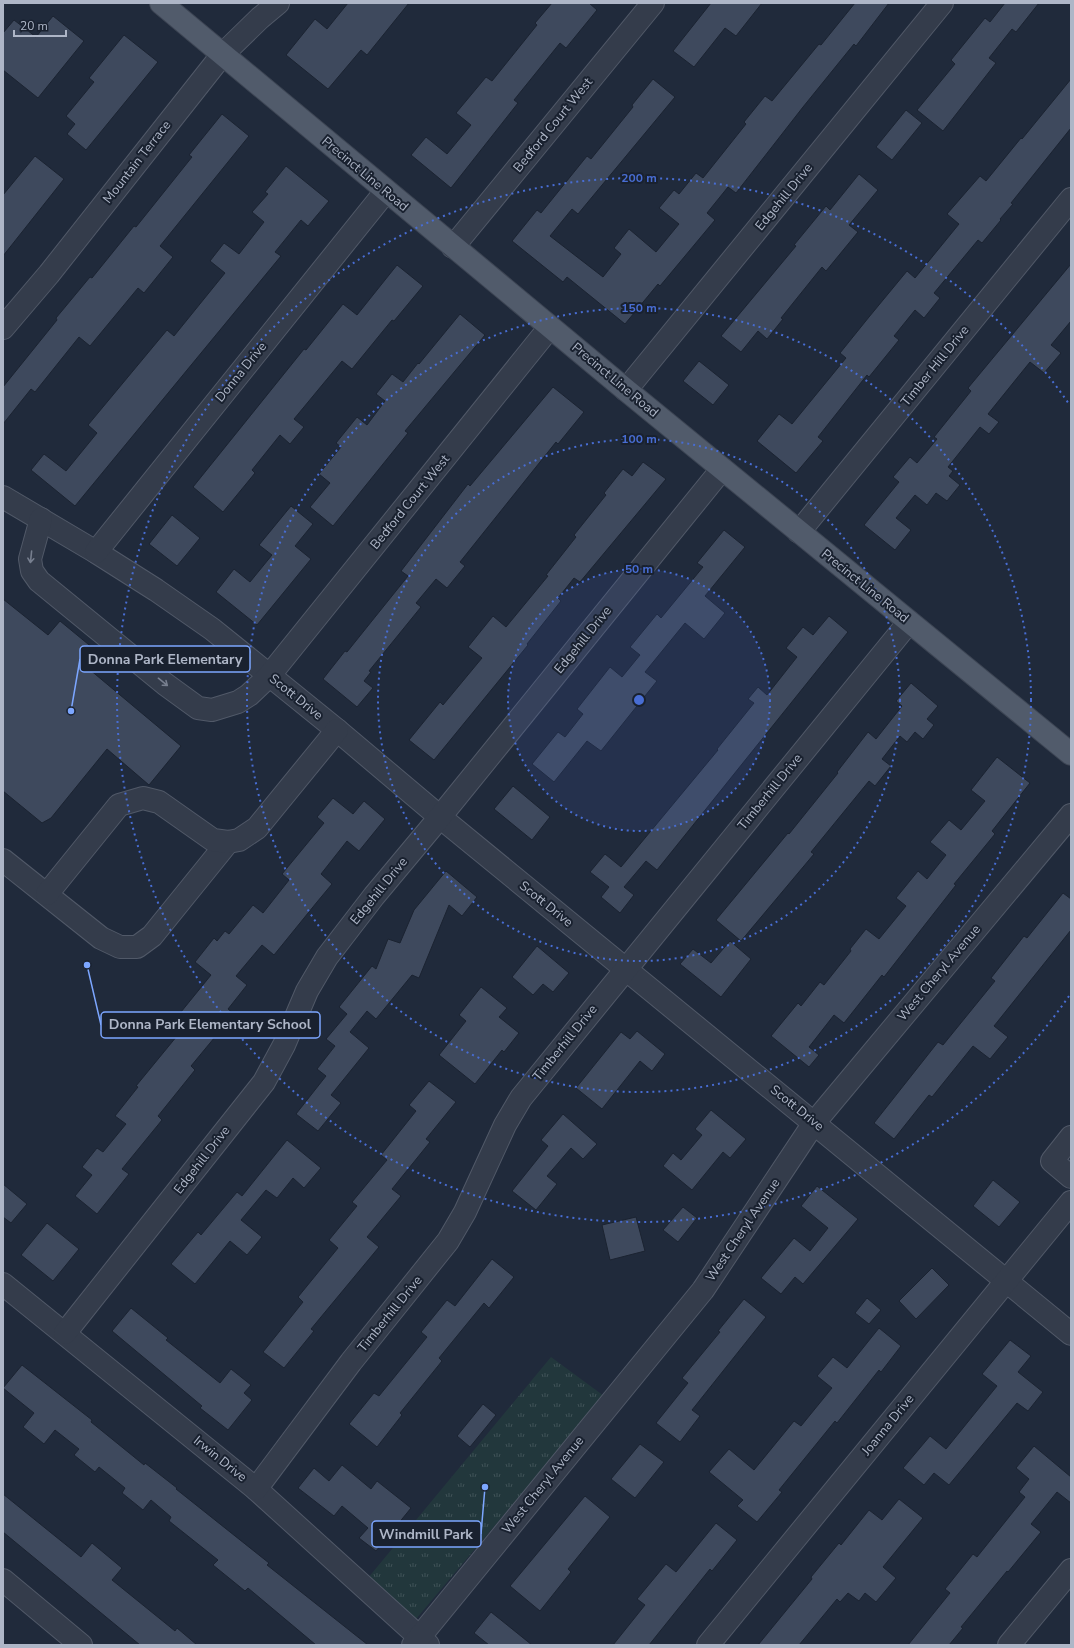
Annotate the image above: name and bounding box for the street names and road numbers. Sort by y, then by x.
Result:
street label: Bedford Court West [509,74,597,176]
street label: Mountain Terrace [99,117,175,207]
street label: Precinct Line Road [318,132,412,216]
street label: Edgehill Drive [751,159,817,234]
street label: Timber Hill Drive [897,322,973,410]
street label: Donna Drive [211,338,271,406]
street label: Precinct Line Road [568,338,662,422]
street label: Bedford Court West [366,451,454,553]
street label: Precinct Line Road [817,545,913,627]
street label: Edgehill Drive [550,602,616,677]
street label: Scott Drive [265,670,327,724]
street label: Timberhill Drive [734,750,806,834]
street label: Edgehill Drive [346,853,412,928]
street label: Scott Drive [515,877,577,931]
street label: West Cheryl Avenue [893,921,985,1025]
street label: Timberhill Drive [529,1001,601,1085]
street label: Scott Drive [766,1081,828,1135]
street label: Edgehill Drive [170,1122,234,1198]
street label: West Cheryl Avenue [702,1175,784,1285]
street label: Timberhill Drive [354,1272,426,1356]
street label: Joanna Drive [857,1390,918,1460]
street label: Irwin Drive [190,1432,251,1486]
street label: West Cheryl Avenue [498,1432,588,1538]

